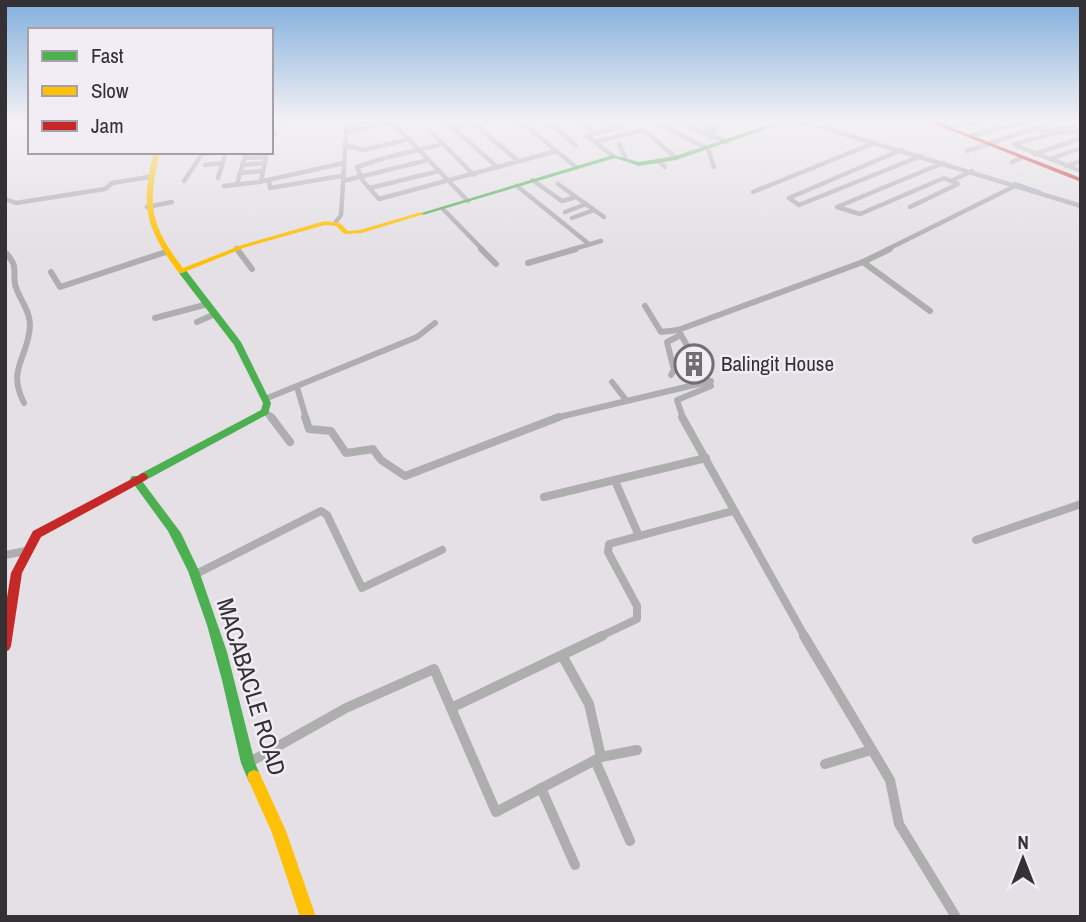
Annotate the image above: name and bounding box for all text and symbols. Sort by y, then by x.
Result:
legend [28,28,273,154]
text: Fast [91,41,124,70]
text: Slow [91,76,129,105]
text: Jam [91,111,124,140]
building icon: Balingit House [673,343,715,385]
place label: Balingit House [721,349,834,378]
street label: MACABACLE ROAD [210,594,294,779]
north arrow [988,824,1058,894]
text: N [1017,829,1029,855]

